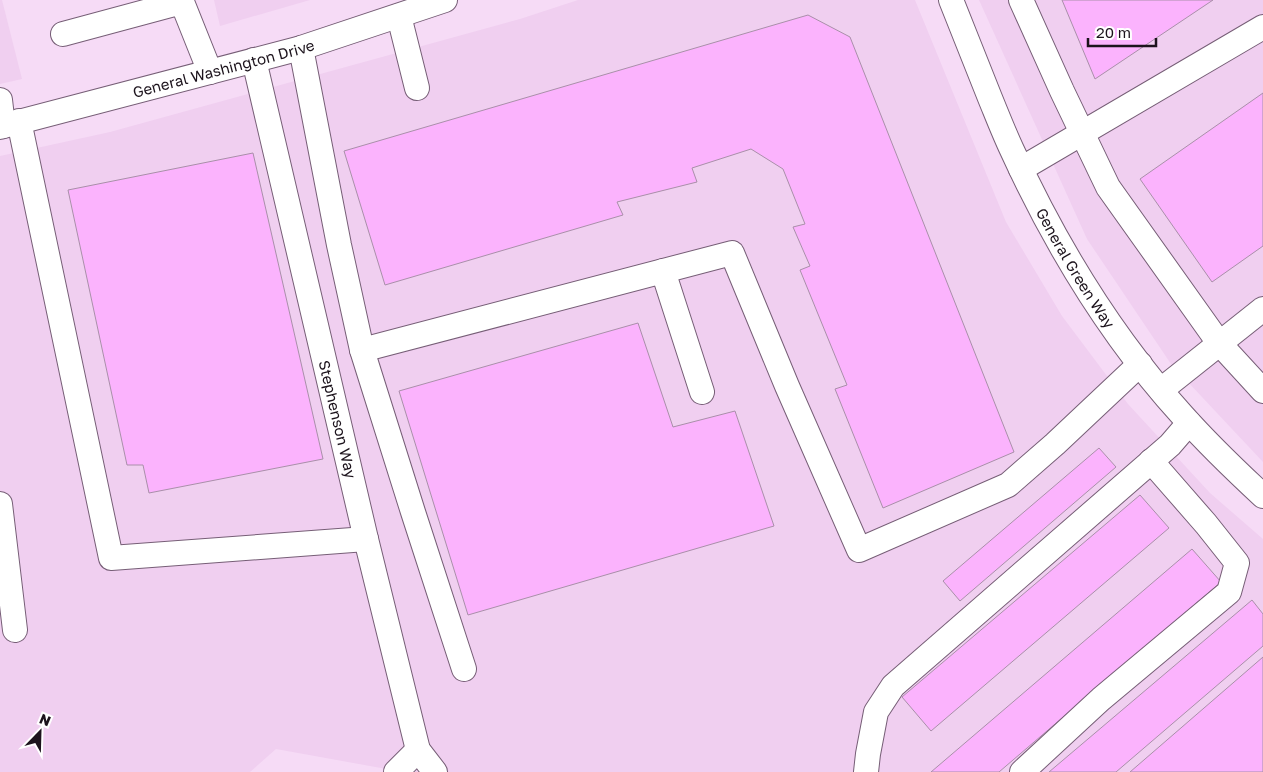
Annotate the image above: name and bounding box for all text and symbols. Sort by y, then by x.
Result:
scale bar [1088,15,1156,47]
text: 20 m [1096,23,1131,41]
street label: General Washington Drive [131,35,317,101]
street label: General Green Way [1033,205,1119,332]
street label: Stephenson Way [315,358,361,481]
north arrow [15,707,65,757]
text: N [37,710,53,729]

